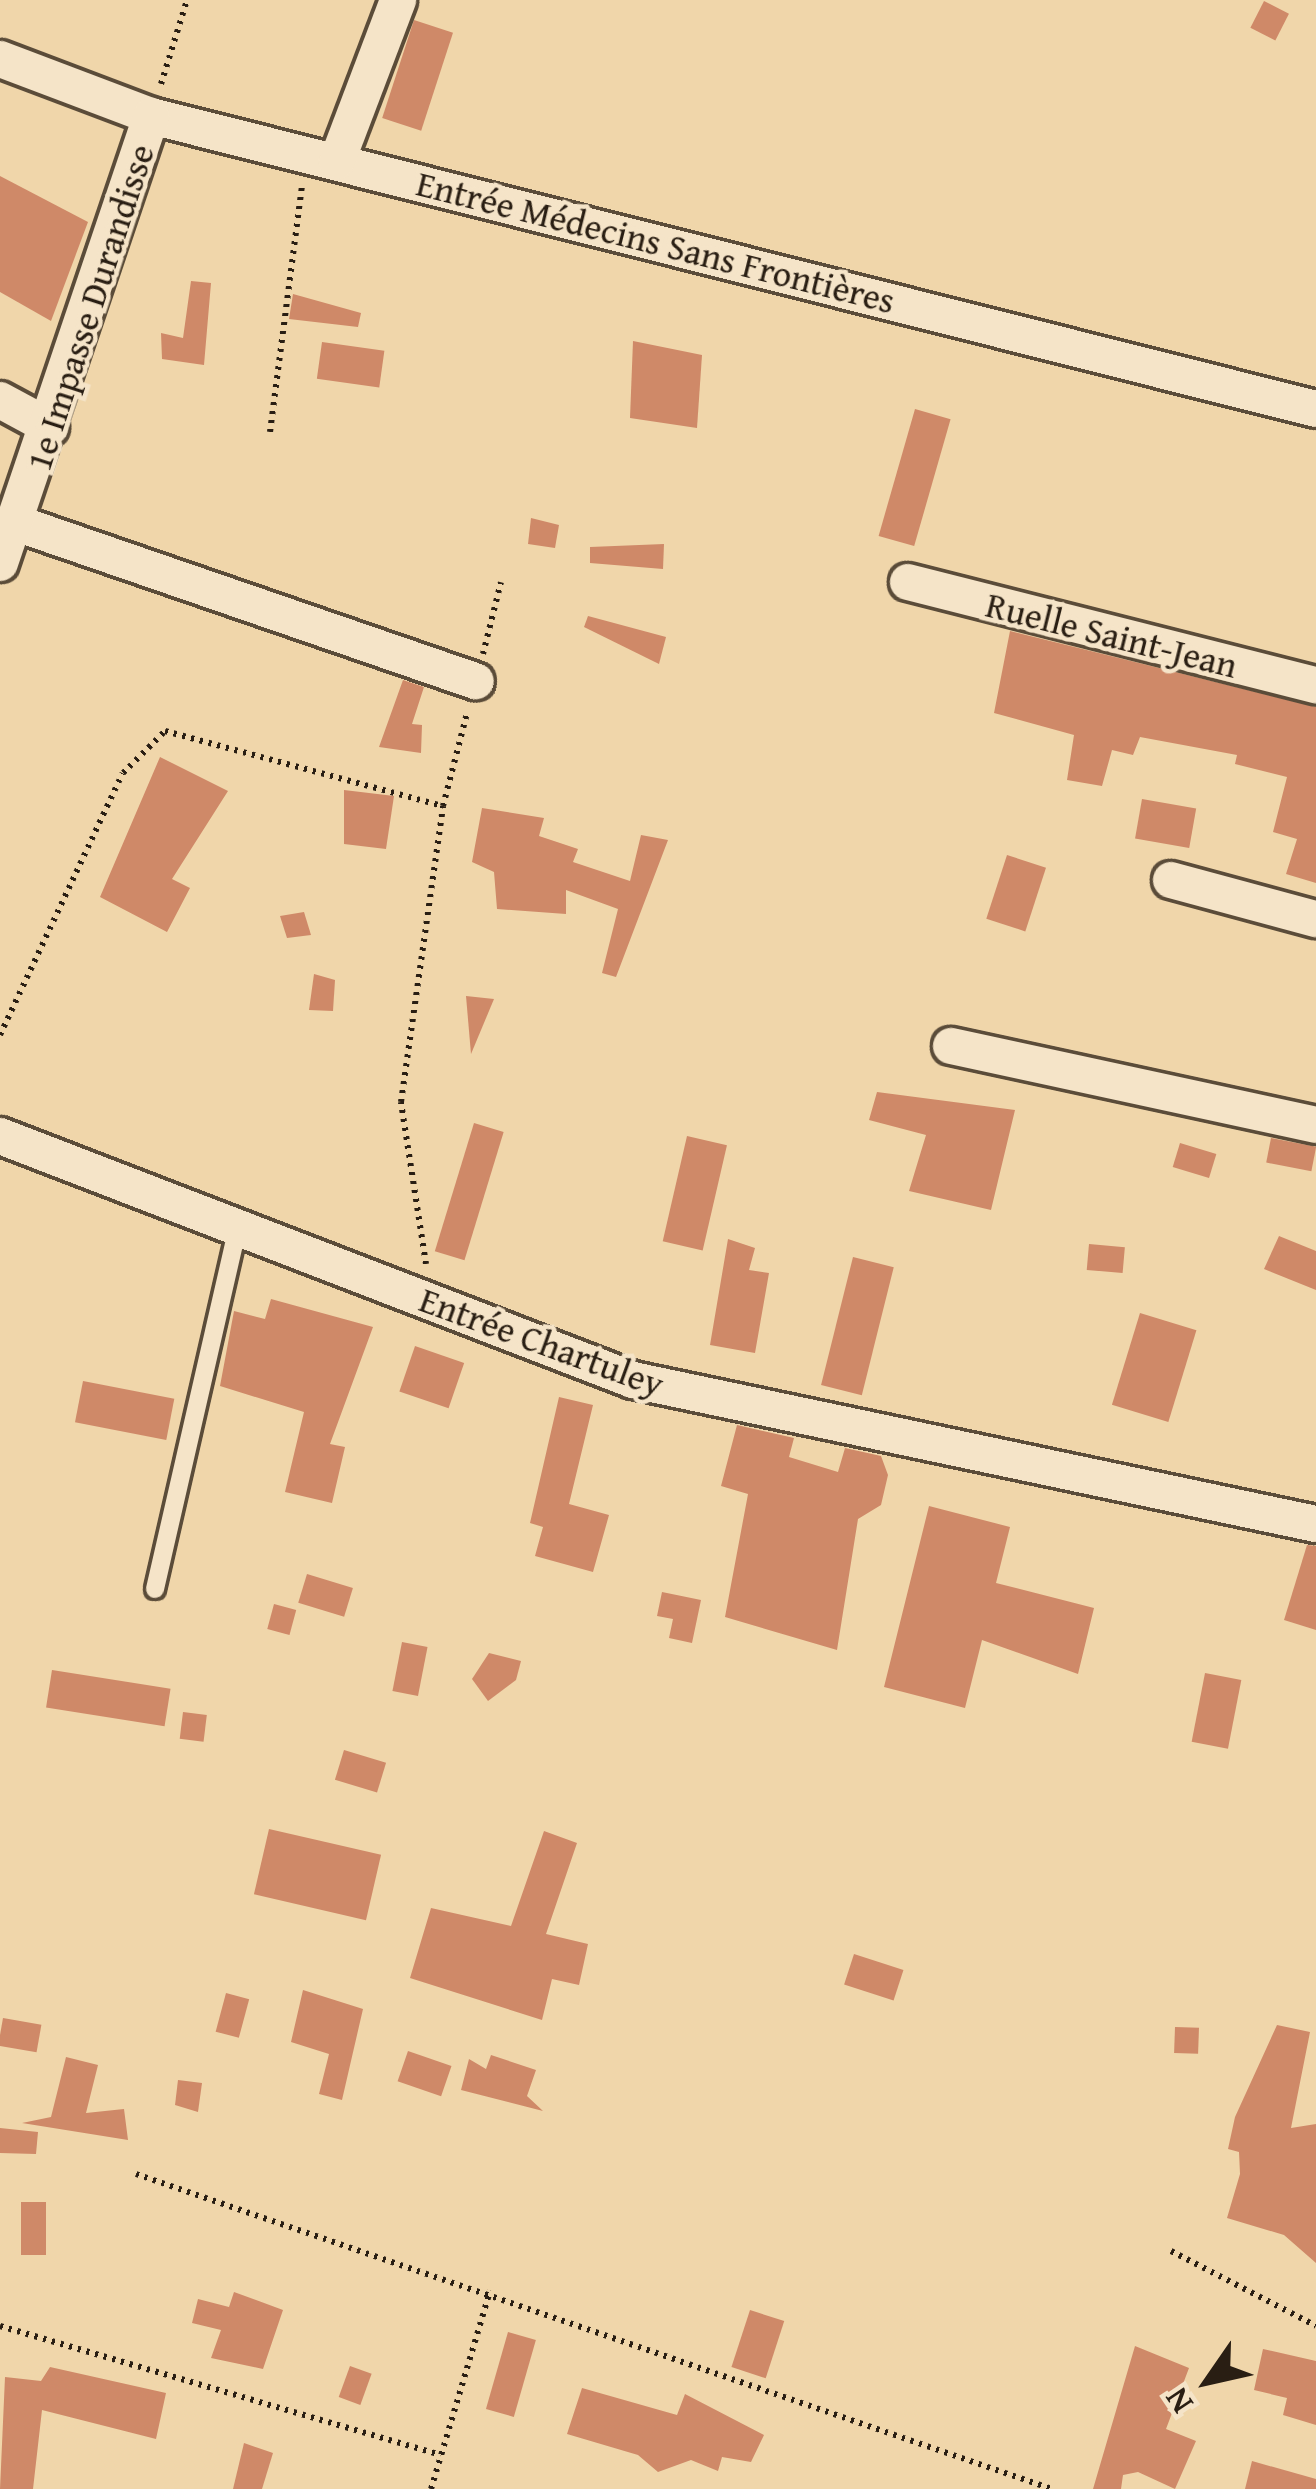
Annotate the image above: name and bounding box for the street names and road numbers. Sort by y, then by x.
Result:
street label: 1e Impasse Durandisse [16,138,162,476]
street label: Entrée Médecins Sans Frontières [412,161,900,321]
street label: Ruelle Saint-Jean [982,582,1242,686]
street label: Entrée Chartuley [414,1277,670,1405]

